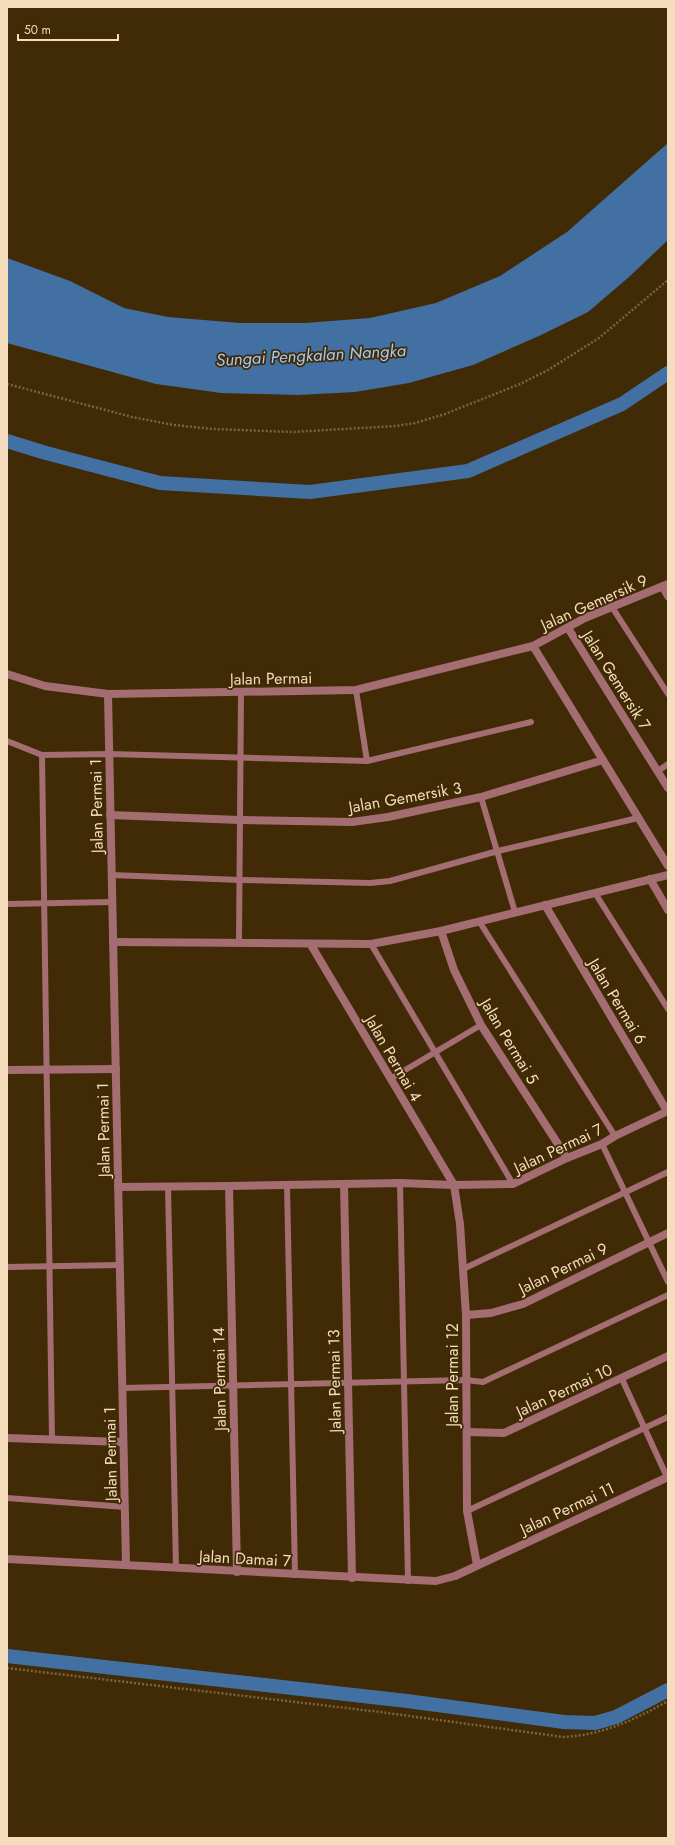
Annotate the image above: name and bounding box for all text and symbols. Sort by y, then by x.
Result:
scale bar [18,16,118,42]
text: 50 m [24,21,51,39]
water label: Sungai Pengkalan Nangka [215,338,407,372]
street label: Jalan Gemersik 9 [535,569,651,637]
street label: Jalan Gemersik 7 [576,624,657,735]
street label: Jalan Permai [228,666,312,691]
street label: Jalan Permai 1 [84,759,109,855]
street label: Jalan Gemersik 3 [345,776,464,819]
street label: Jalan Permai 6 [582,952,652,1049]
street label: Jalan Permai 5 [474,992,544,1088]
street label: Jalan Permai 4 [358,1009,428,1106]
street label: Jalan Permai 1 [91,1083,116,1179]
street label: Jalan Permai 7 [508,1118,607,1180]
street label: Jalan Permai 9 [513,1237,612,1301]
street label: Jalan Permai 12 [441,1323,464,1429]
street label: Jalan Permai 14 [207,1327,232,1433]
street label: Jalan Permai 13 [322,1329,347,1435]
street label: Jalan Permai 10 [510,1358,616,1424]
street label: Jalan Permai 1 [98,1407,123,1503]
street label: Jalan Permai 11 [514,1477,618,1541]
street label: Jalan Damai 7 [196,1544,292,1572]

